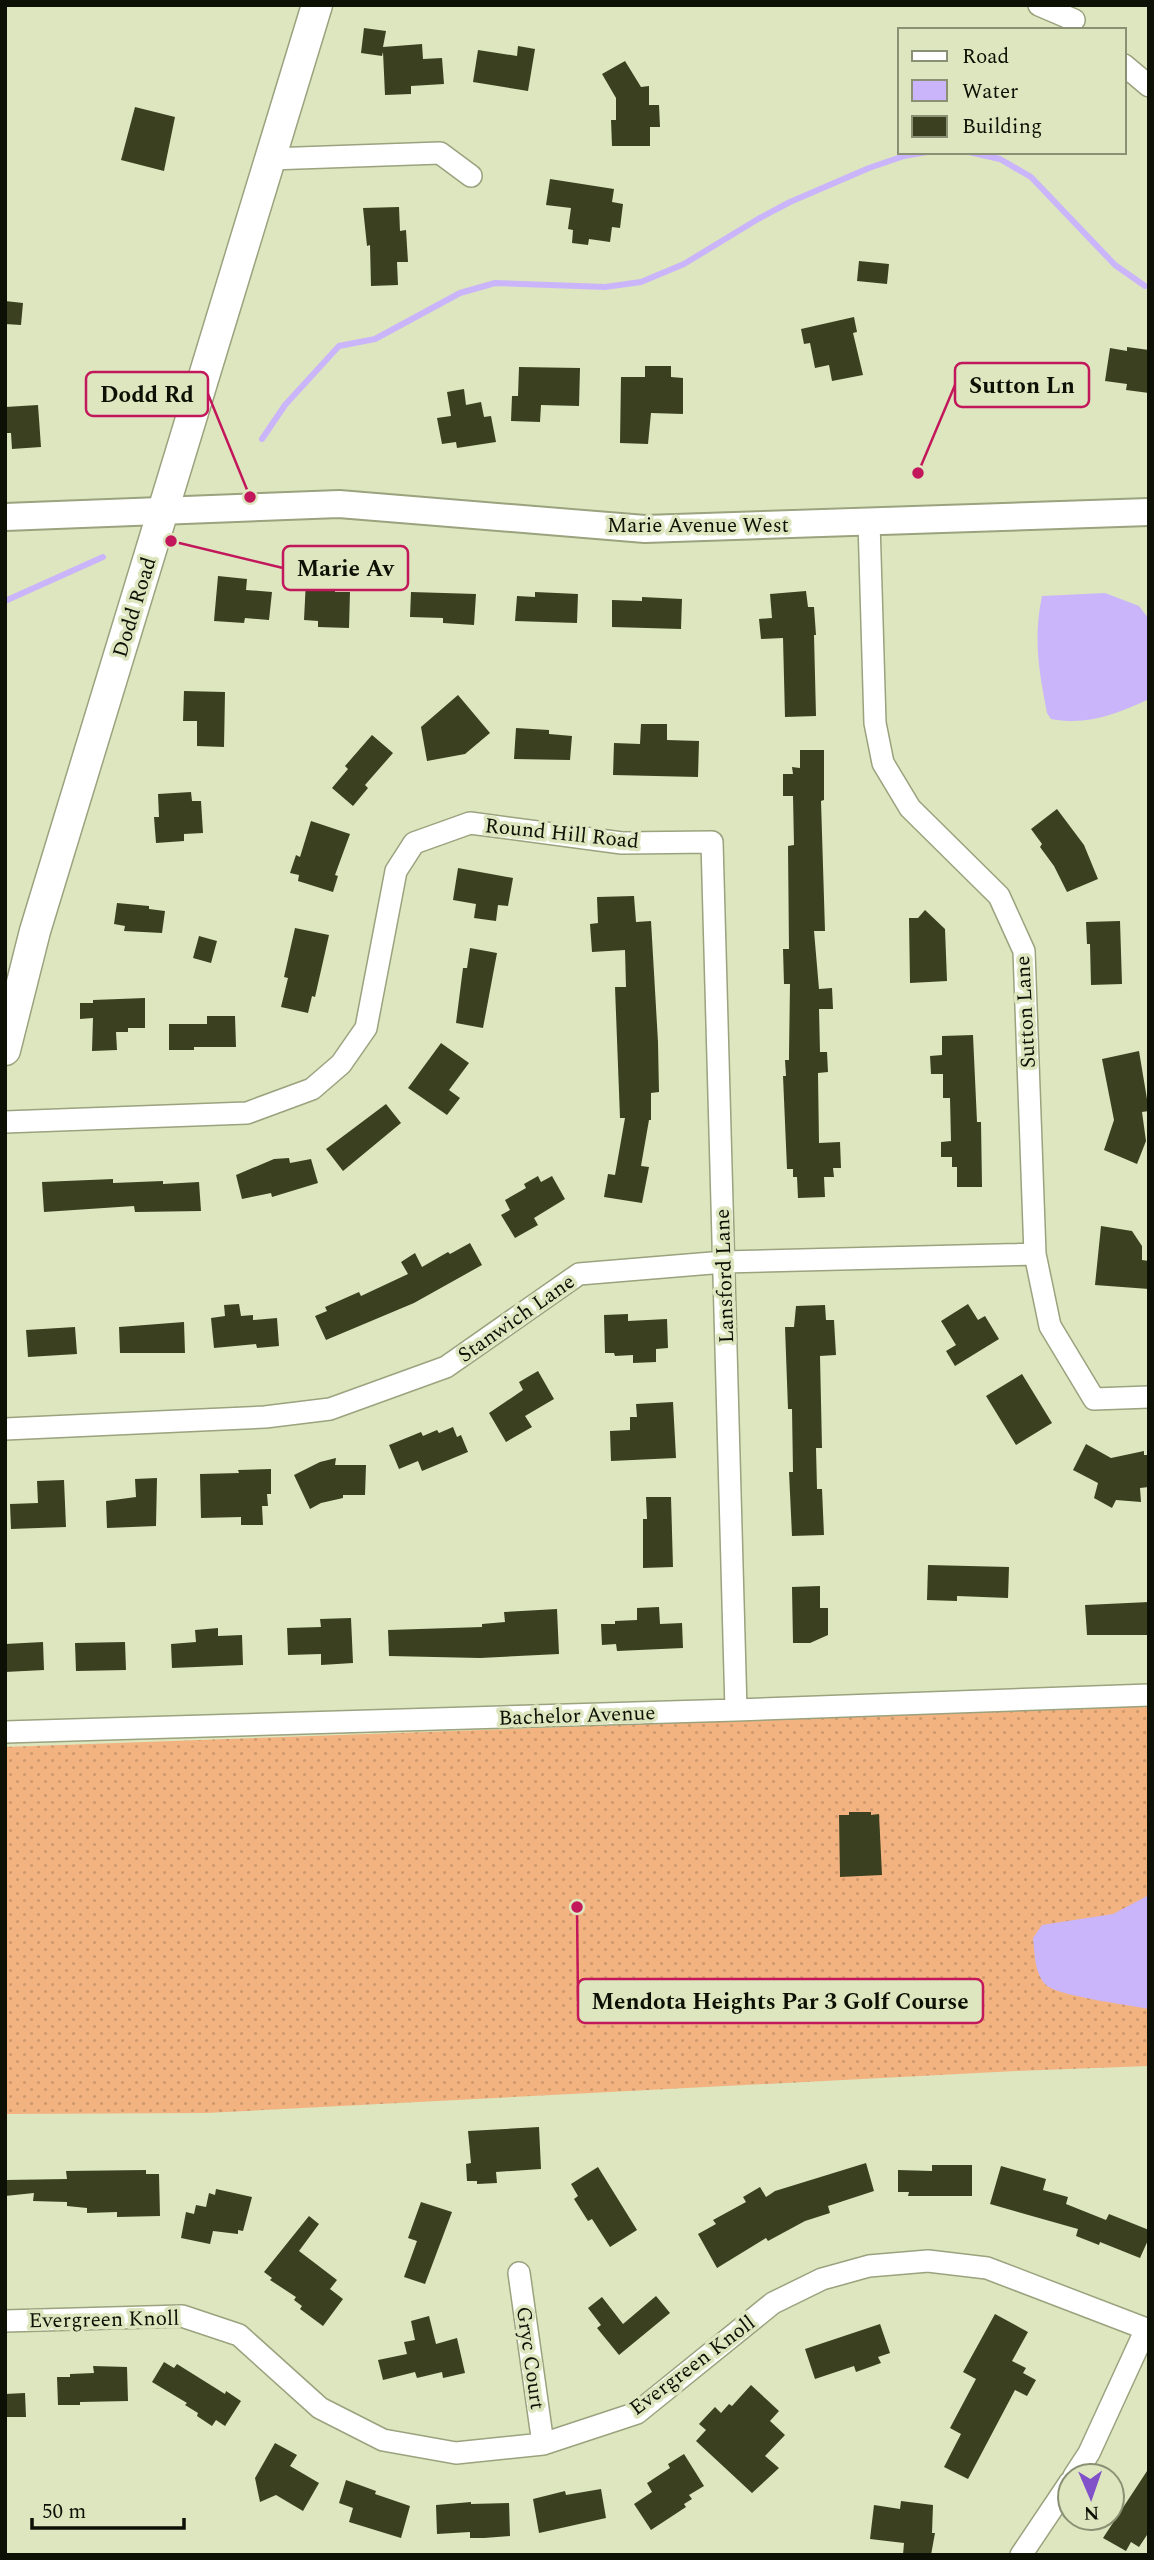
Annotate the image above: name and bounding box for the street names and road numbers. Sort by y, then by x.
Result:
street label: Marie Avenue West [607,510,789,542]
street label: Dodd Road [104,553,165,662]
street label: Round Hill Road [483,810,641,858]
street label: Sutton Lane [1007,955,1045,1069]
street label: Lansford Lane [707,1208,743,1344]
street label: Stanwich Lane [451,1266,582,1371]
street label: Bachelor Avenue [498,1697,656,1735]
street label: Evergreen Knoll [28,2303,180,2337]
street label: Gryc Court [507,2304,553,2412]
street label: Evergreen Knoll [623,2308,762,2424]

